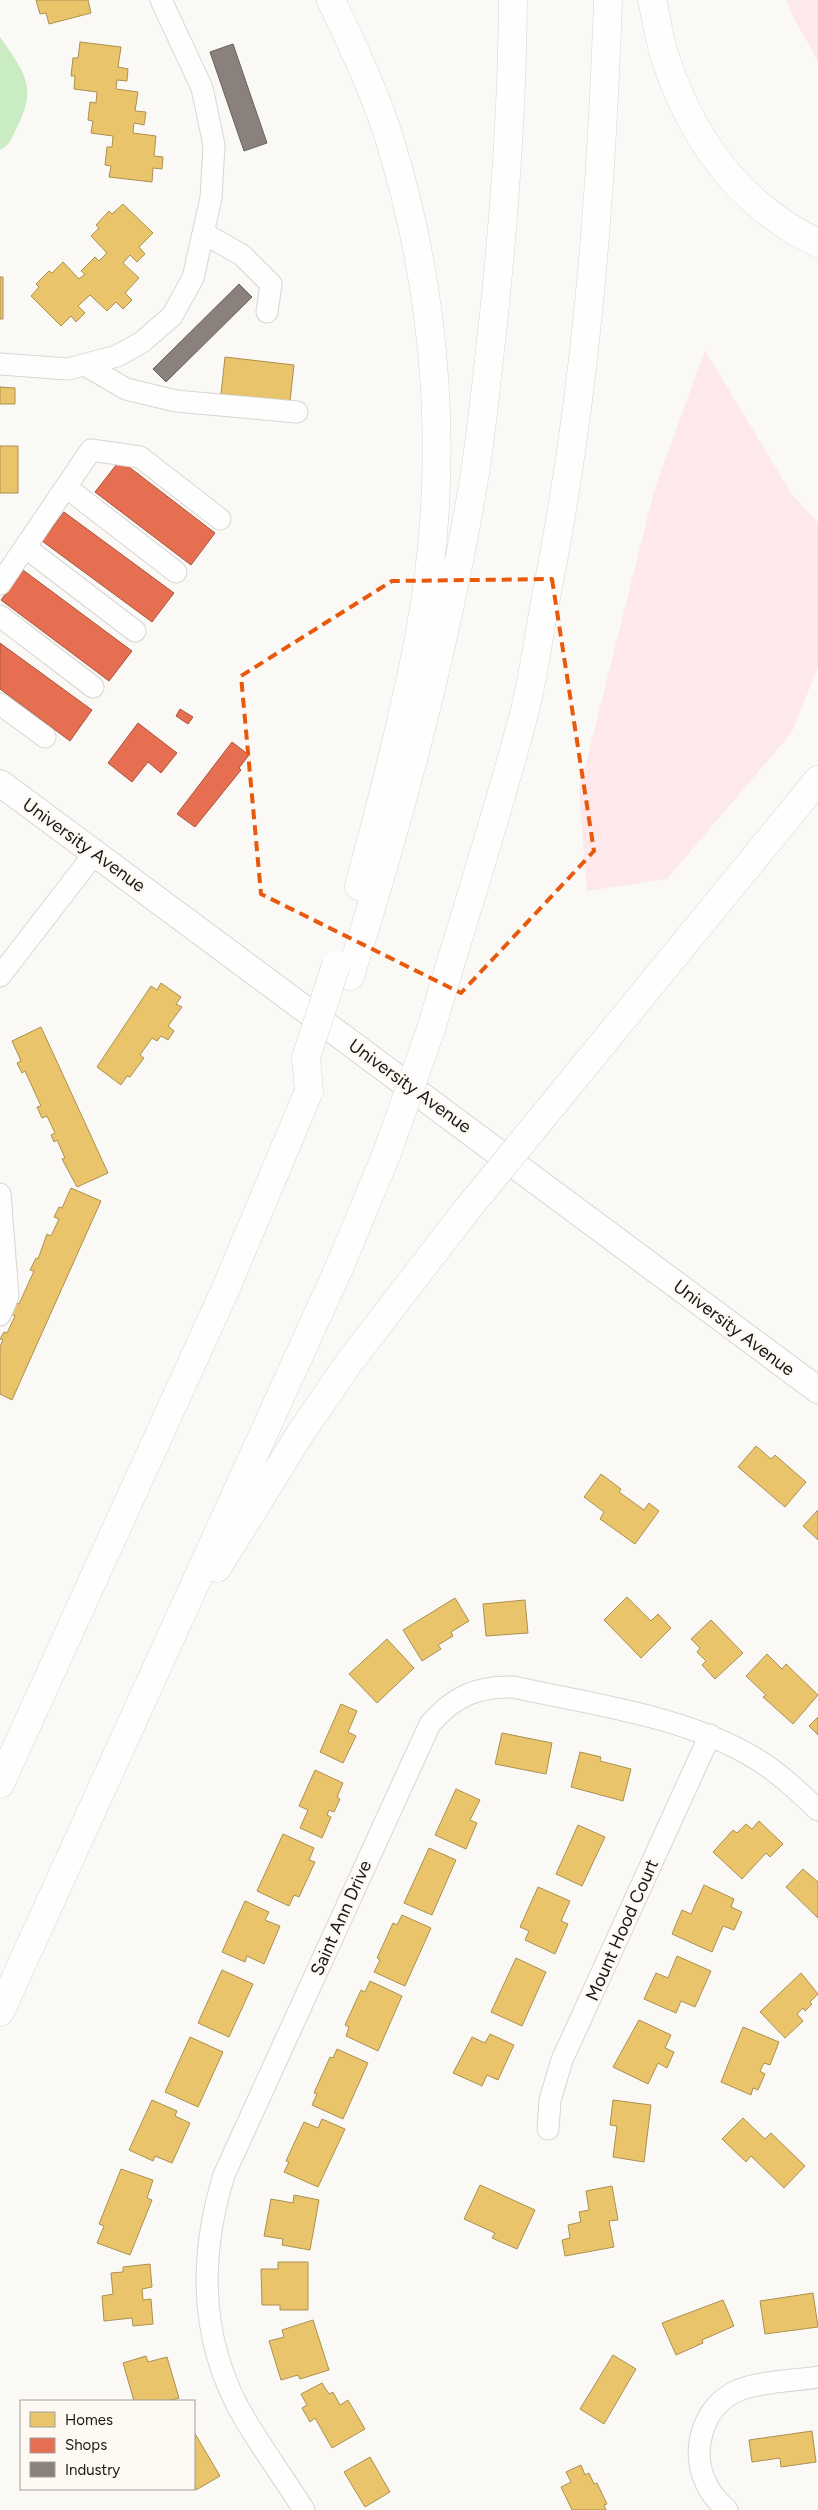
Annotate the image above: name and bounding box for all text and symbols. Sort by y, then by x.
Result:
street label: University Avenue [18,793,150,897]
street label: University Avenue [344,1034,476,1138]
street label: University Avenue [669,1275,799,1381]
street label: Mount Hood Court [581,1856,663,2004]
street label: Saint Ann Drive [306,1857,376,1979]
legend [20,2400,195,2490]
text: Homes [65,2411,113,2429]
text: Shops [65,2436,107,2454]
text: Industry [65,2461,120,2479]

